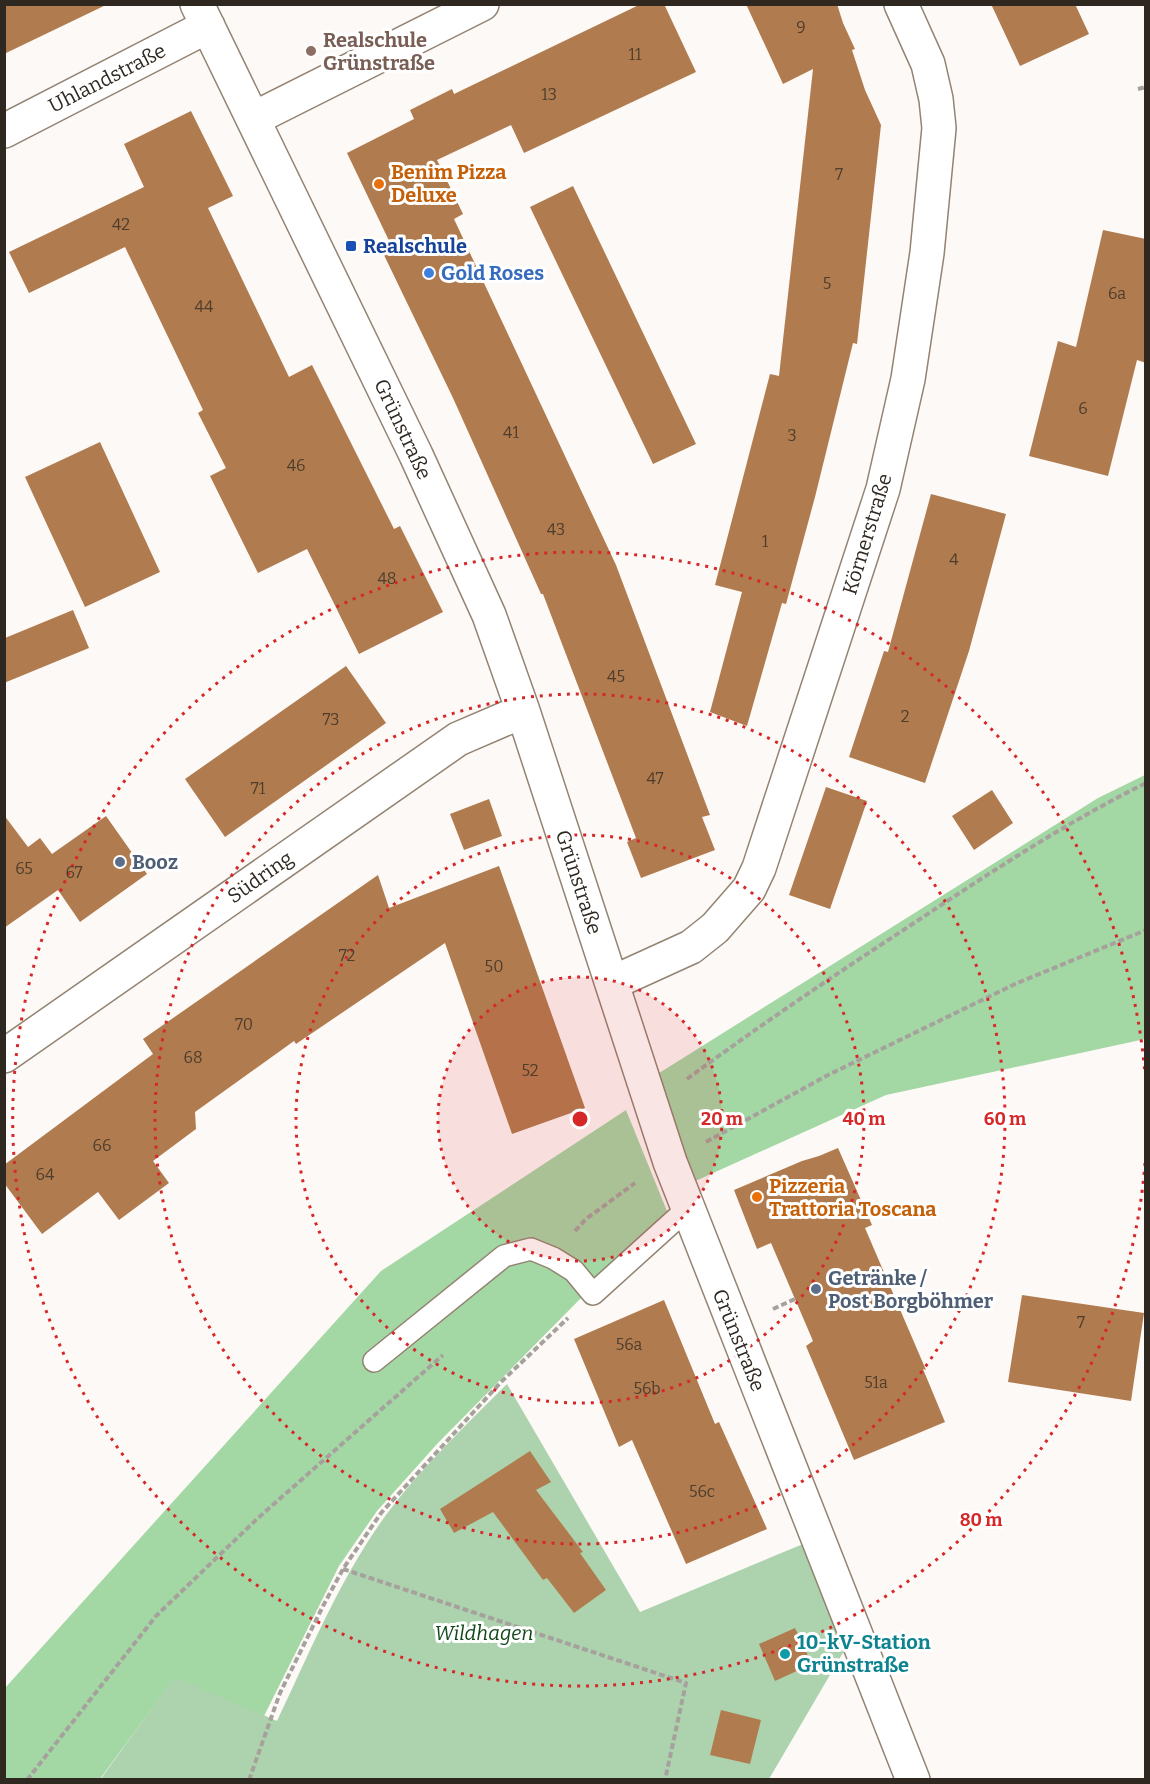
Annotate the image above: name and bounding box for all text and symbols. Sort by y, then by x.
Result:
house number: 9 [796,18,806,37]
place label: Realschule Grünstraße [323,28,435,75]
street label: Uhlandstraße [44,38,170,118]
marker: Realschule Grünstraße [304,44,318,58]
house number: 11 [629,45,642,64]
house number: 13 [541,85,557,104]
place label: Benim Pizza Deluxe [391,160,507,207]
house number: 7 [835,165,843,184]
marker: Benim Pizza Deluxe [372,177,386,191]
house number: 42 [112,215,130,234]
place label: Realschule [363,234,467,258]
marker: Realschule [344,239,358,253]
place label: Gold Roses [441,261,544,285]
marker: Gold Roses [422,266,436,280]
house number: 5 [823,274,831,293]
house number: 6a [1108,284,1126,303]
house number: 44 [195,297,214,316]
street label: Grünstraße [369,375,437,483]
house number: 6 [1078,399,1088,418]
house number: 41 [503,423,519,442]
house number: 3 [787,426,797,445]
house number: 46 [287,456,305,475]
street label: Körnerstraße [837,471,897,597]
house number: 43 [547,520,565,539]
house number: 1 [762,532,769,551]
house number: 4 [949,550,959,569]
house number: 48 [378,569,396,588]
house number: 45 [607,667,625,686]
house number: 2 [901,707,909,726]
house number: 73 [323,710,339,729]
house number: 47 [646,769,664,788]
house number: 71 [251,779,266,798]
street label: Grünstraße [551,827,607,937]
street label: Südring [223,846,297,908]
place label: Booz [132,850,178,874]
marker: Booz [113,855,127,869]
house number: 65 [15,859,33,878]
house number: 67 [65,863,83,882]
house number: 72 [339,946,355,965]
house number: 50 [485,957,503,976]
house number: 70 [235,1015,253,1034]
house number: 68 [183,1048,203,1067]
house number: 52 [522,1061,538,1080]
text: 20 m [701,1108,743,1130]
text: 40 m [843,1108,885,1130]
text: 60 m [984,1108,1026,1130]
centre of rings [570,1109,590,1129]
house number: 66 [93,1136,111,1155]
house number: 64 [36,1165,55,1184]
place label: Pizzeria Trattoria Toscana [769,1174,937,1221]
marker: Pizzeria Trattoria Toscana [750,1190,764,1204]
place label: Getränke / Post Borgböhmer [828,1266,994,1313]
marker: Getränke / Post Borgböhmer [809,1282,823,1296]
street label: Grünstraße [708,1285,770,1395]
house number: 7 [1077,1313,1085,1332]
house number: 56a [616,1335,643,1354]
house number: 51a [864,1373,888,1392]
house number: 56b [633,1379,661,1398]
house number: 56c [689,1482,715,1501]
text: 80 m [960,1509,1002,1531]
park label: Wildhagen [435,1621,533,1645]
place label: 10-kV-Station Grünstraße [797,1630,931,1677]
marker: 10-kV-Station Grünstraße [778,1647,792,1661]

